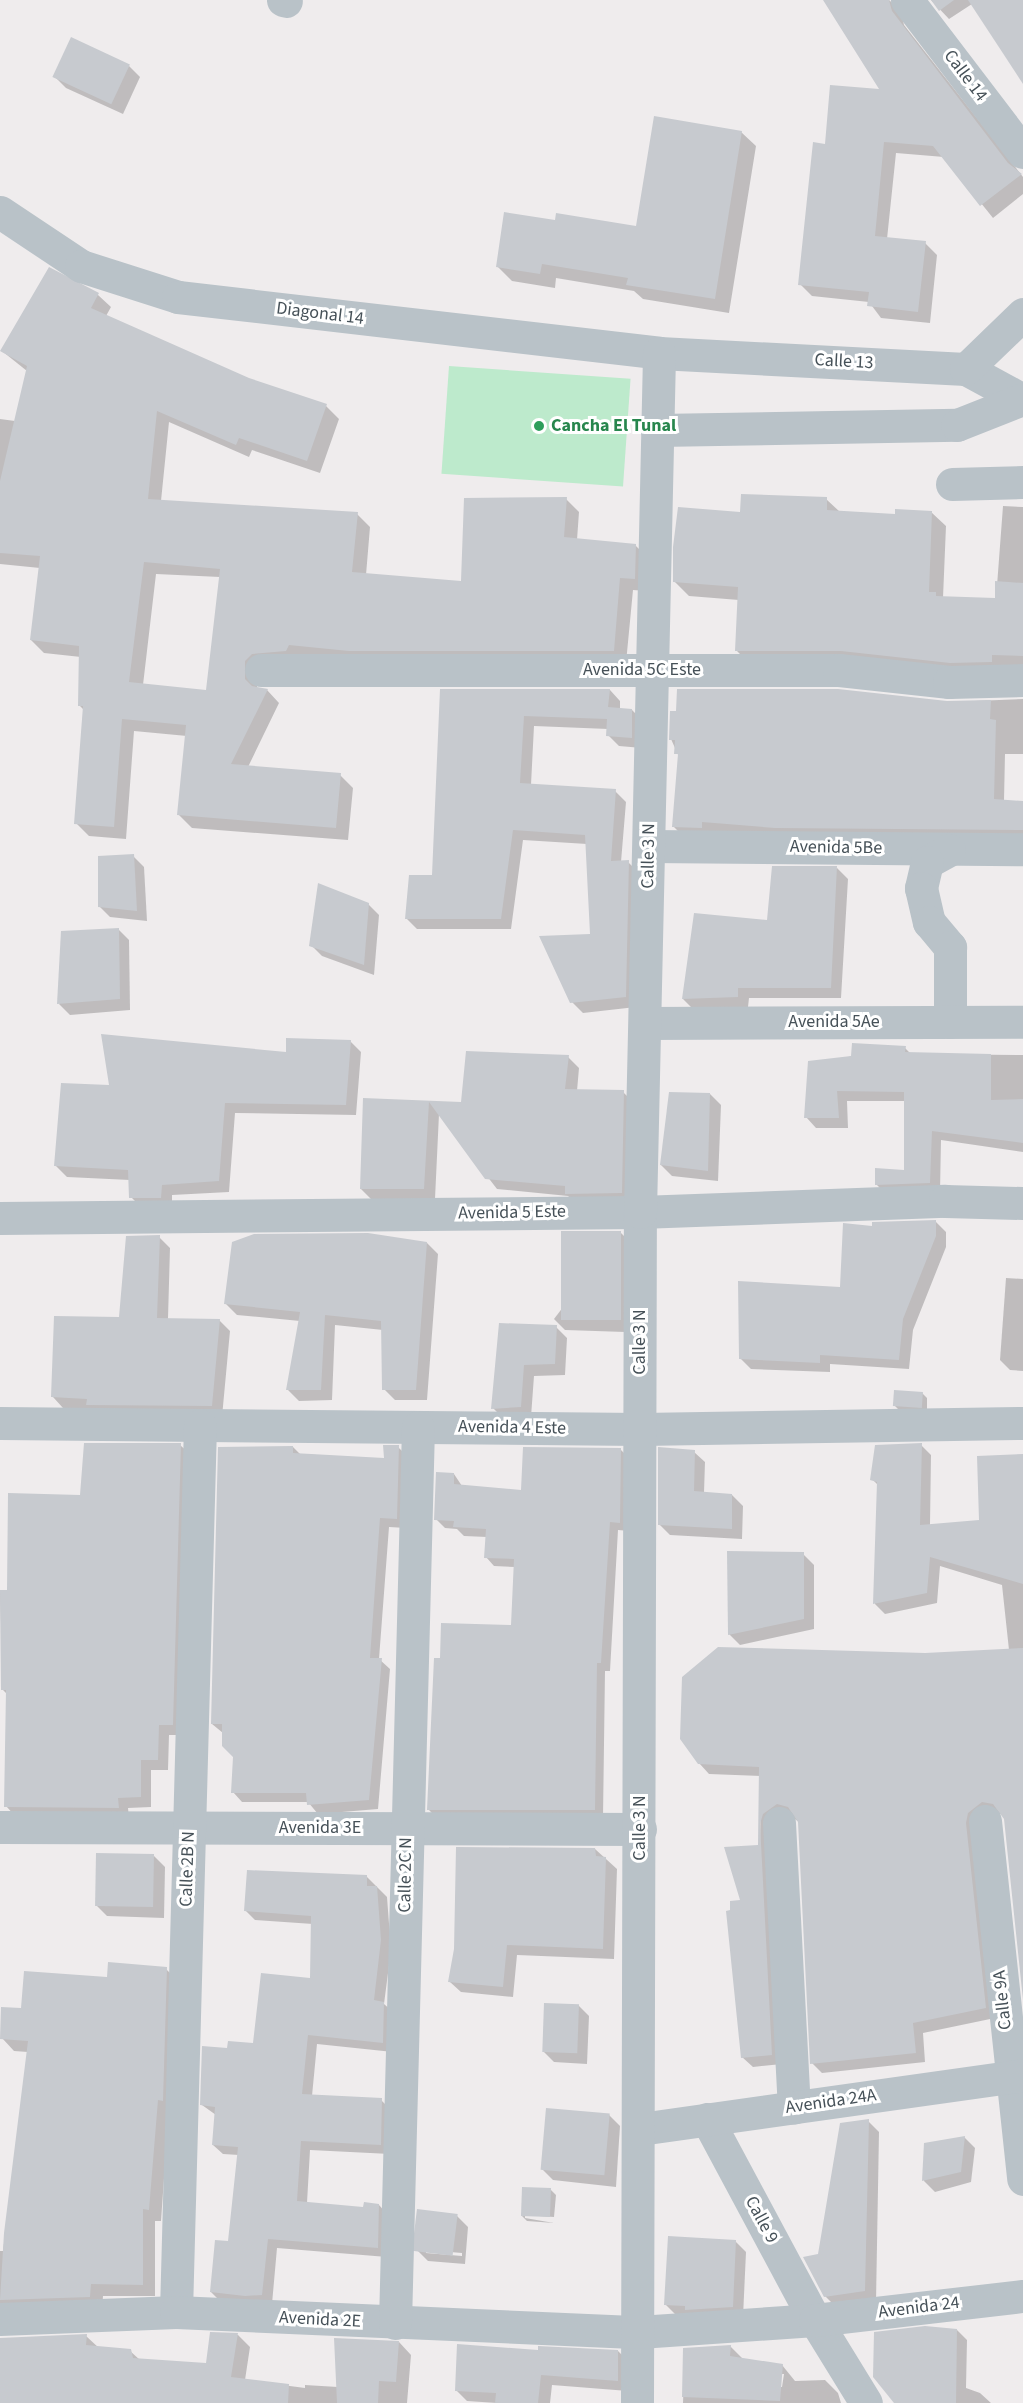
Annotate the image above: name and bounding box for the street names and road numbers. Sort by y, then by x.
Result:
street label: Calle 14 [939,46,991,106]
street label: Diagonal 14 [275,298,365,330]
street label: Calle 13 [814,350,874,374]
street label: Avenida 5C Este [583,659,701,681]
street label: Calle 3 N [638,823,660,889]
street label: Avenida 5Be [790,836,882,860]
street label: Avenida 5Ae [788,1011,880,1033]
street label: Avenida 5 Este [458,1201,566,1225]
street label: Calle 3 N [629,1309,651,1375]
street label: Avenida 4 Este [458,1416,566,1440]
street label: Calle 3 N [629,1795,651,1861]
street label: Avenida 3E [279,1817,361,1839]
street label: Calle 2B N [176,1831,200,1907]
street label: Calle 2C N [395,1837,417,1913]
street label: Calle 9A [989,1969,1017,2031]
street label: Avenida 24A [784,2085,878,2119]
street label: Calle 9 [740,2193,782,2247]
street label: Avenida 24 [877,2292,961,2324]
street label: Avenida 2E [278,2307,362,2333]

